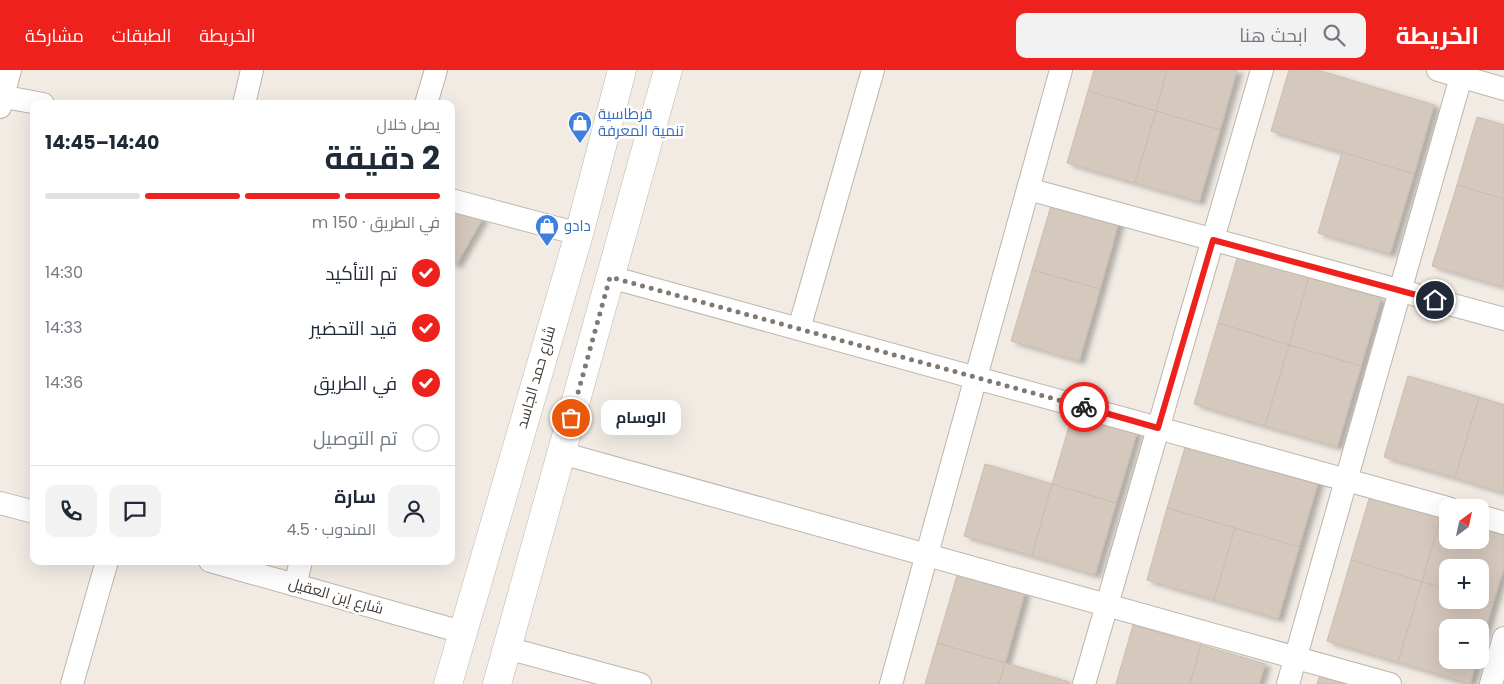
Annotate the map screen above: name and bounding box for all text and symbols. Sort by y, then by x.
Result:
search box [1016,13,1366,58]
text: الخريطة [1396,19,1479,52]
icon: search [1320,21,1348,49]
text: ابحث هنا [1239,22,1308,49]
text: مشاركة [25,23,84,48]
text: الطبقات [112,23,171,48]
text: الخريطة [199,23,256,48]
place label: قرطاسية تنمية المعرفة [598,103,684,141]
shop icon: قرطاسية تنمية المعرفة [567,110,593,144]
text: يصل خلال [376,113,440,136]
text: 14:40–14:45 [45,129,160,156]
text: 2 دقيقة [324,135,440,180]
text: في الطريق · 150 m [312,211,440,234]
shop icon: دادو [534,213,560,247]
place label: دادو [564,215,591,236]
icon: check [412,259,440,287]
text: تم التأكيد [325,260,397,287]
text: 14:30 [45,261,83,284]
pin [1414,279,1456,321]
icon: home [1421,286,1449,314]
icon: check [412,314,440,342]
text: قيد التحضير [310,315,397,342]
text: 14:33 [45,316,82,339]
street label: شارع حمد الجاسد [511,323,561,431]
icon: check [412,369,440,397]
text: في الطريق [314,370,397,397]
text: 14:36 [45,371,83,394]
courier [1059,382,1109,432]
icon: bike [1070,393,1098,421]
pin [550,397,592,439]
callout: الوسام [601,400,681,436]
icon: bag [557,404,585,432]
text: الوسام [616,406,666,429]
text: تم التوصيل [313,425,397,452]
text: سارة [334,483,376,510]
button: phone [45,485,97,537]
button: chat [109,485,161,537]
button: person [388,485,440,537]
north arrow [1439,499,1489,549]
map controls [1439,499,1489,669]
text: المندوب · 4.5 [286,518,376,541]
button: + [1439,559,1489,609]
street label: شارع إبن العقيل [286,572,386,620]
button: − [1439,619,1489,669]

